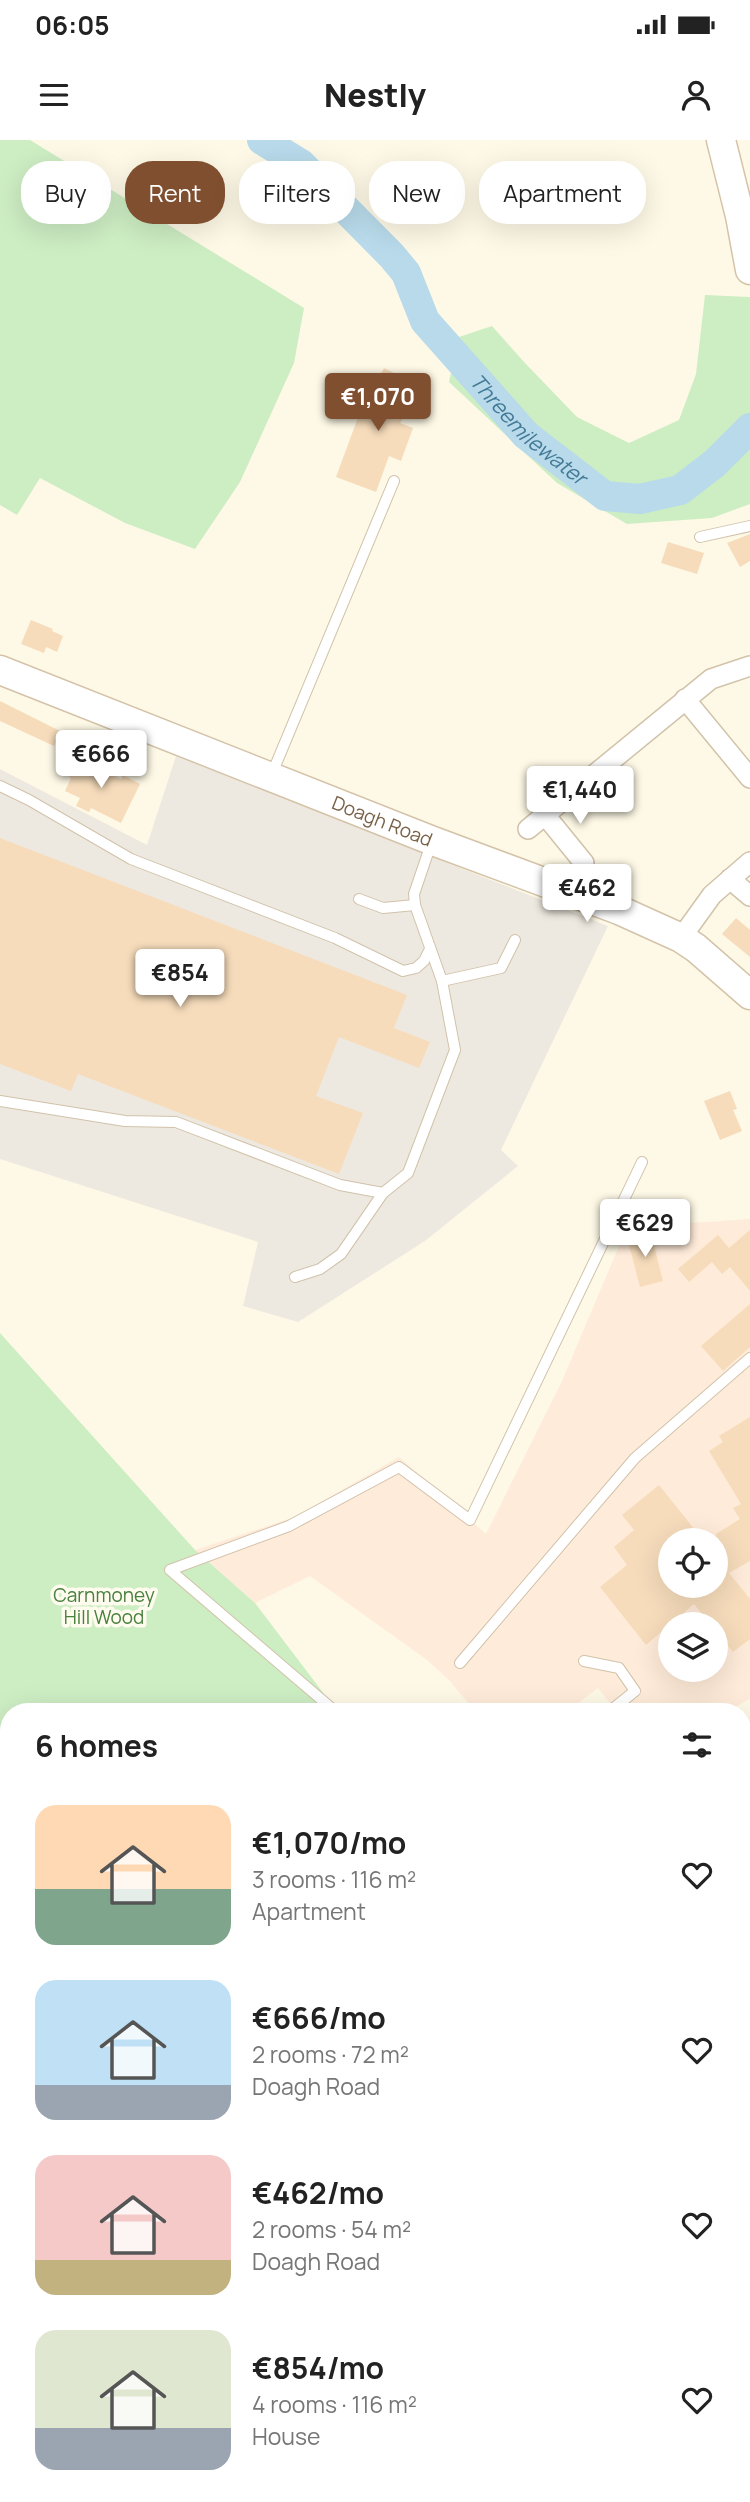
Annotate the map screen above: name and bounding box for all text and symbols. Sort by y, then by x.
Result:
text: 06:05 [35,7,110,43]
text: Nestly [324,73,426,117]
icon: menu [35,76,73,114]
icon: person [677,76,715,114]
chip: Buy [21,161,111,224]
chip: Rent [125,161,225,224]
chip: Filters [239,161,355,224]
chip: New [369,161,465,224]
chip: Apartment [479,161,646,224]
water label: Threemilewater [464,368,595,492]
pin: €1,070 [321,373,435,433]
text: €1,070 [341,380,415,412]
pin: €666 [60,730,142,790]
text: €666 [72,737,130,769]
pin: €1,440 [523,766,637,826]
text: €1,440 [543,773,617,805]
street label: Doagh Road [328,789,436,853]
pin: €462 [546,864,628,924]
text: €462 [558,871,616,903]
pin: €854 [139,950,221,1009]
text: €854 [151,956,209,988]
pin: €629 [604,1200,686,1259]
text: €629 [616,1206,674,1238]
map controls [658,1528,728,1682]
button: locate [658,1528,728,1598]
park label: Carnmoney Hill Wood [53,1582,155,1630]
button: layers [658,1612,728,1682]
text: 6 homes [35,1725,158,1766]
icon: filters [678,1726,716,1764]
text: €1,070/mo [252,1822,406,1863]
icon: home [91,1833,175,1917]
icon: heart [678,1856,716,1894]
text: 3 rooms · 116 m² [252,1863,416,1895]
text: Apartment [252,1895,366,1927]
text: €666/mo [252,1997,386,2038]
icon: home [91,2008,175,2092]
icon: heart [678,2031,716,2069]
text: 2 rooms · 72 m² [252,2038,409,2070]
text: Doagh Road [252,2070,380,2102]
text: €462/mo [252,2172,384,2213]
icon: home [91,2183,175,2267]
icon: heart [678,2206,716,2244]
text: 2 rooms · 54 m² [252,2213,411,2245]
text: Doagh Road [252,2245,380,2277]
text: €854/mo [252,2347,384,2388]
icon: home [91,2358,175,2442]
icon: heart [678,2381,716,2419]
text: 4 rooms · 116 m² [252,2388,417,2420]
text: House [252,2420,321,2452]

